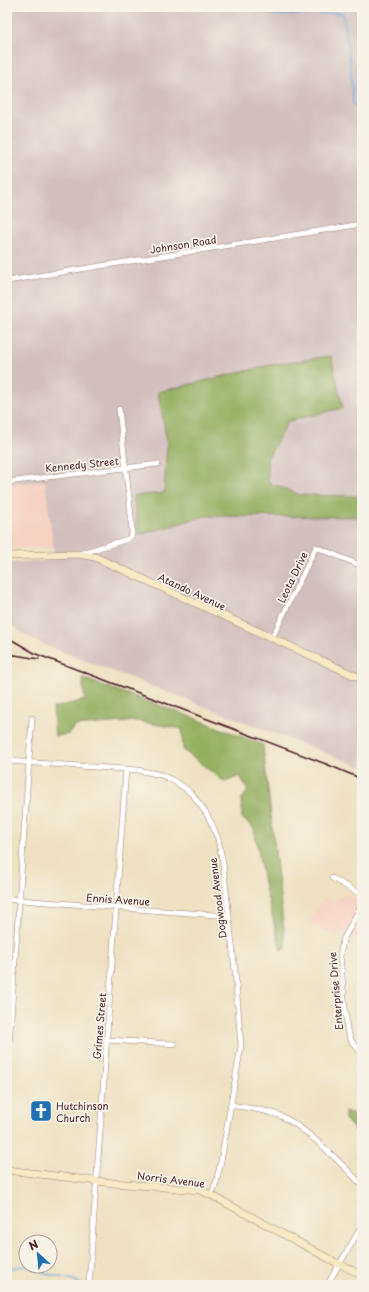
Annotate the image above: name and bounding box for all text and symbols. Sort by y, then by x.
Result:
street label: Johnson Road [149,231,218,257]
street label: Kennedy Street [45,453,119,475]
street label: Leota Drive [273,549,311,605]
street label: Atando Avenue [156,569,228,613]
street label: Dogwood Avenue [205,856,229,939]
street label: Ennis Avenue [86,889,151,909]
street label: Enterprise Drive [324,951,346,1031]
street label: Grimes Street [89,992,109,1060]
church icon: Hutchinson Church [28,1098,54,1124]
place label: Hutchinson Church [56,1098,109,1125]
street label: Norris Avenue [136,1167,206,1191]
north arrow [18,1234,58,1274]
text: N [25,1235,41,1254]

